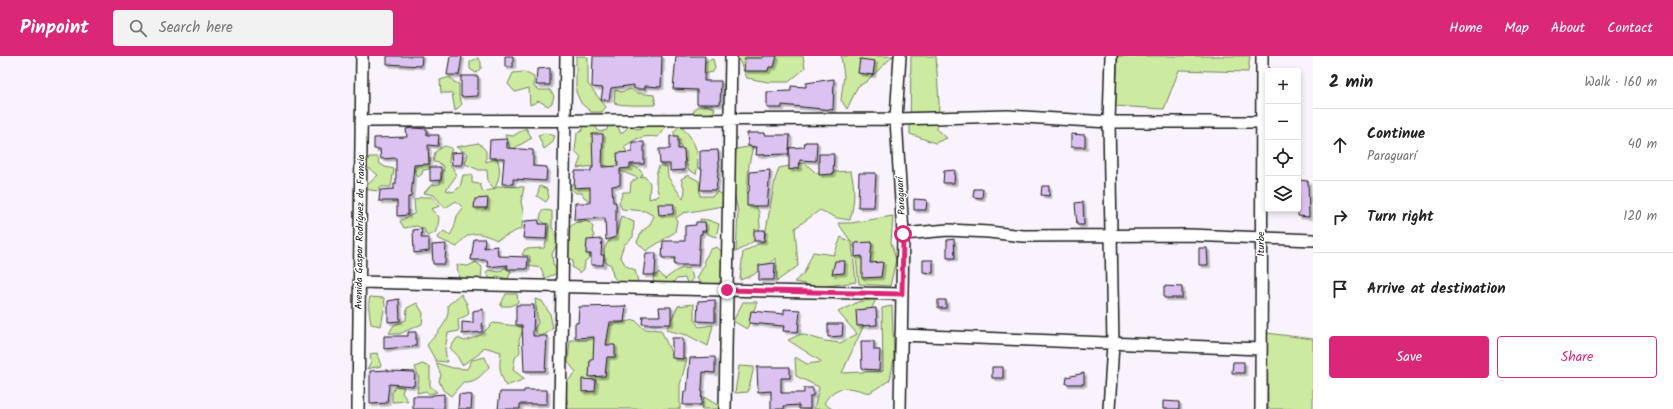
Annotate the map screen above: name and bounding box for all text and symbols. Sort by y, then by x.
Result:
search box [113,10,393,46]
text: Pinpoint [20,13,89,43]
text: Search here [159,16,233,40]
icon: search [127,17,149,39]
text: Home [1449,17,1483,39]
text: Map [1505,17,1529,39]
text: About [1551,17,1585,39]
text: Contact [1607,17,1653,39]
map controls [1265,68,1301,212]
button: + [1265,68,1301,104]
text: 2 min [1329,69,1373,96]
text: Walk · 160 m [1585,72,1657,93]
button: − [1265,104,1301,140]
text: Continue [1367,122,1425,146]
icon: ahead [1329,134,1351,156]
text: 40 m [1628,134,1657,155]
button: locate [1265,140,1301,176]
text: Paraguarí [1367,146,1416,167]
street label: Avenida Gaspar Rodríguez de Francia [351,154,369,310]
street label: Paraguarí [892,175,910,215]
button: layers [1265,176,1301,212]
text: Turn right [1367,205,1434,229]
icon: right [1329,206,1351,228]
text: 120 m [1623,206,1657,227]
route start [894,225,912,243]
street label: Iturbe [1253,231,1269,256]
text: Arrive at destination [1367,277,1506,301]
icon: arrive [1329,278,1351,300]
route end [718,281,736,299]
button: Save [1329,336,1489,378]
button: Share [1497,336,1657,378]

